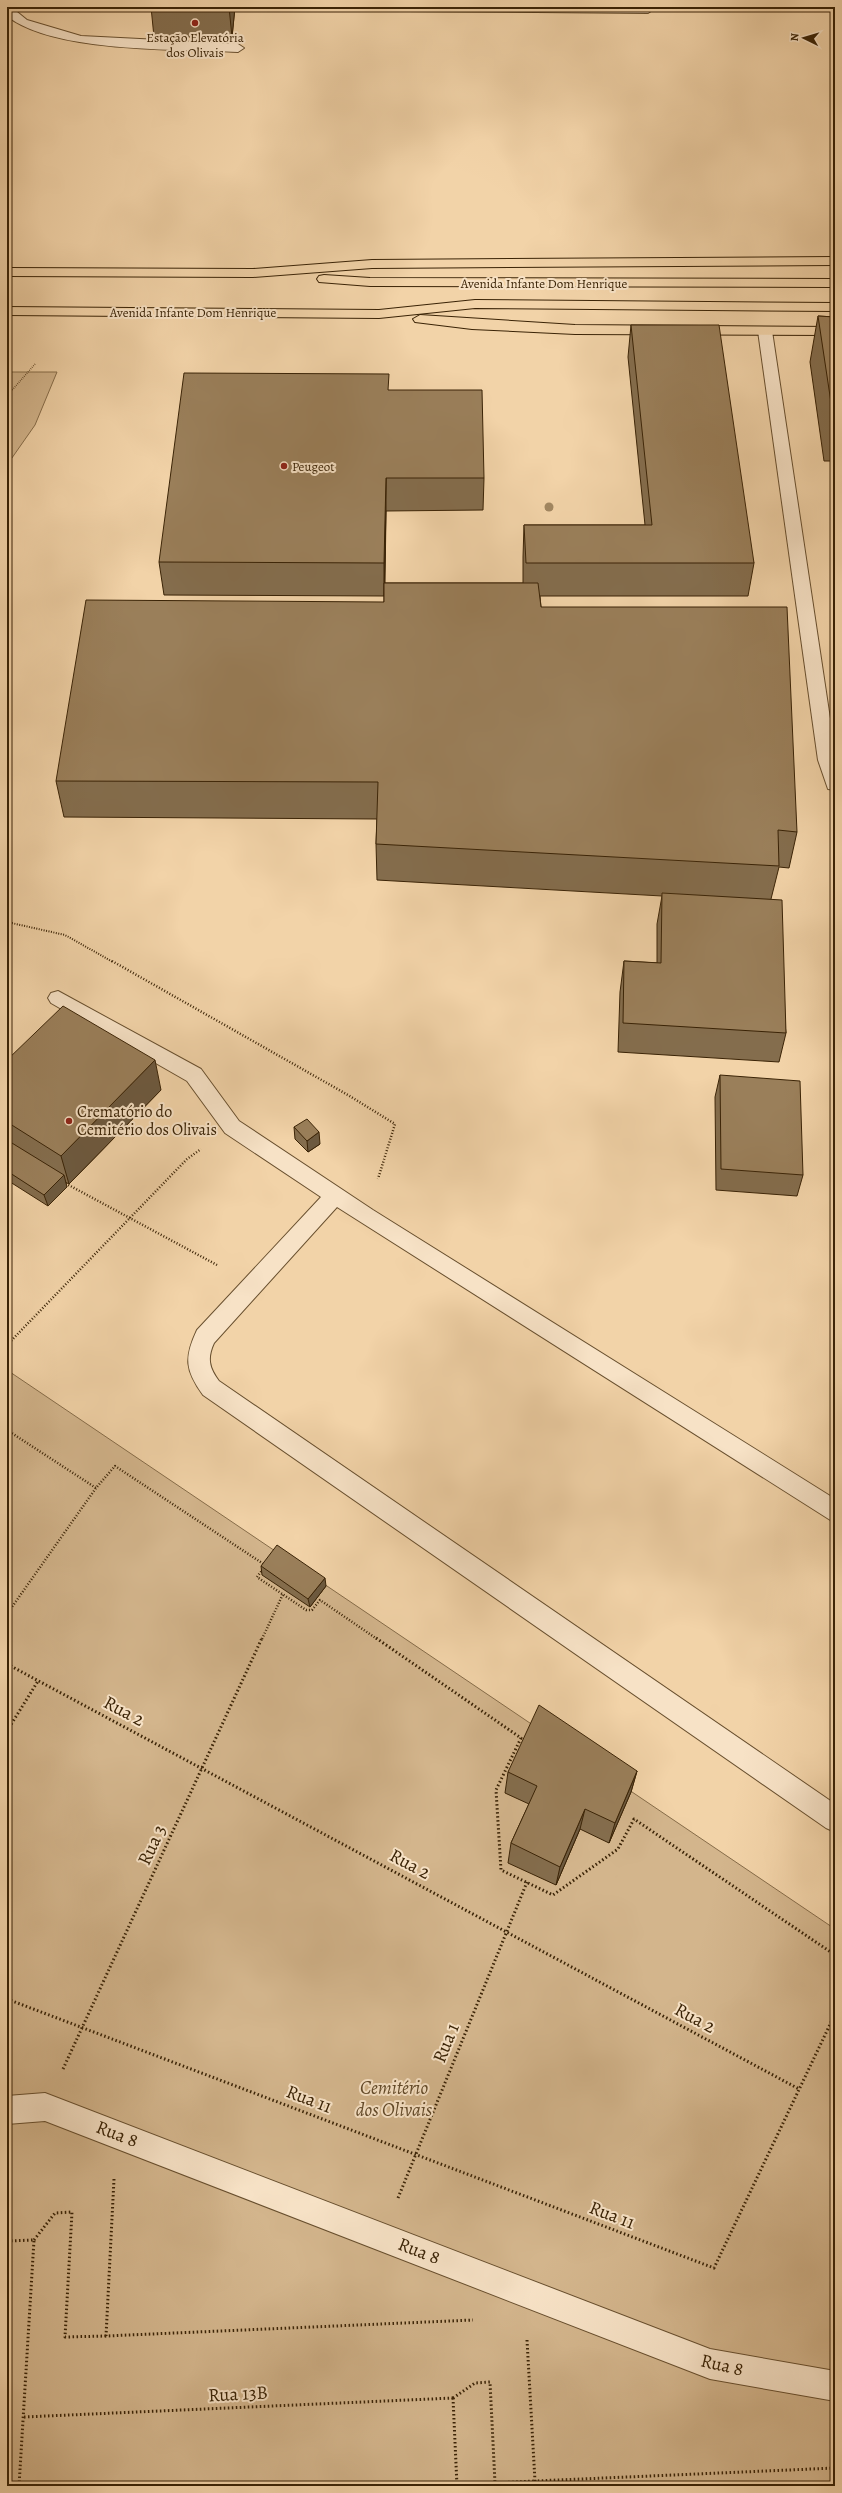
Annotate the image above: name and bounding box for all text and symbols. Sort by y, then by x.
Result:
marker: Estação Elevatória dos Olivais [190,18,200,28]
north arrow [784,18,824,58]
place label: Estação Elevatória dos Olivais [146,29,244,61]
text: N [787,33,802,42]
street label: Avenida Infante Dom Henrique [460,275,627,292]
street label: Avenida Infante Dom Henrique [109,304,276,321]
place label: Peugeot [292,458,335,475]
marker: Peugeot [279,461,289,471]
place label: Crematório do Cemitério dos Olivais [77,1101,217,1141]
marker: Crematório do Cemitério dos Olivais [64,1116,74,1126]
street label: Rua 2 [99,1689,149,1733]
street label: Rua 3 [131,1821,173,1869]
street label: Rua 2 [385,1842,435,1886]
street label: Rua 2 [670,1996,720,2040]
street label: Rua 1 [426,2019,466,2067]
park label: Cemitério dos Olivais [356,2075,433,2123]
street label: Rua 11 [282,2078,336,2120]
street label: Rua 8 [92,2114,142,2154]
street label: Rua 11 [585,2194,639,2236]
street label: Rua 8 [394,2231,444,2271]
street label: Rua 8 [698,2347,746,2383]
street label: Rua 13B [208,2379,268,2409]

